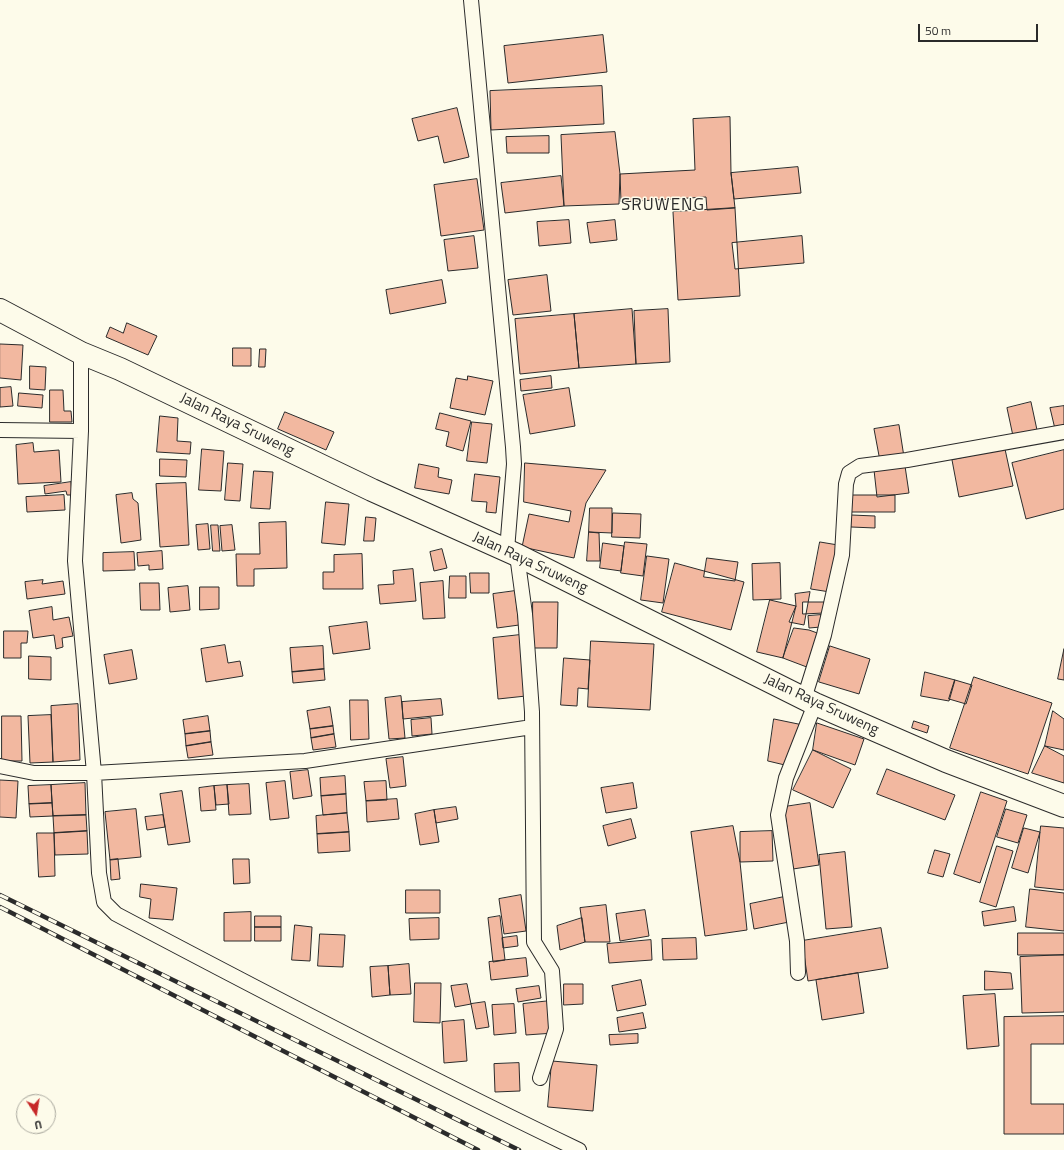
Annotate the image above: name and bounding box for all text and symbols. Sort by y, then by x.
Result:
scale bar [920,16,1040,42]
text: 50 m [925,21,951,40]
district label: SRUWENG [621,196,705,216]
street label: Jalan Raya Sruweng [177,390,297,460]
street label: Jalan Raya Sruweng [470,528,590,598]
street label: Jalan Raya Sruweng [761,670,881,740]
north arrow [16,1094,56,1134]
text: U [33,1116,43,1133]

